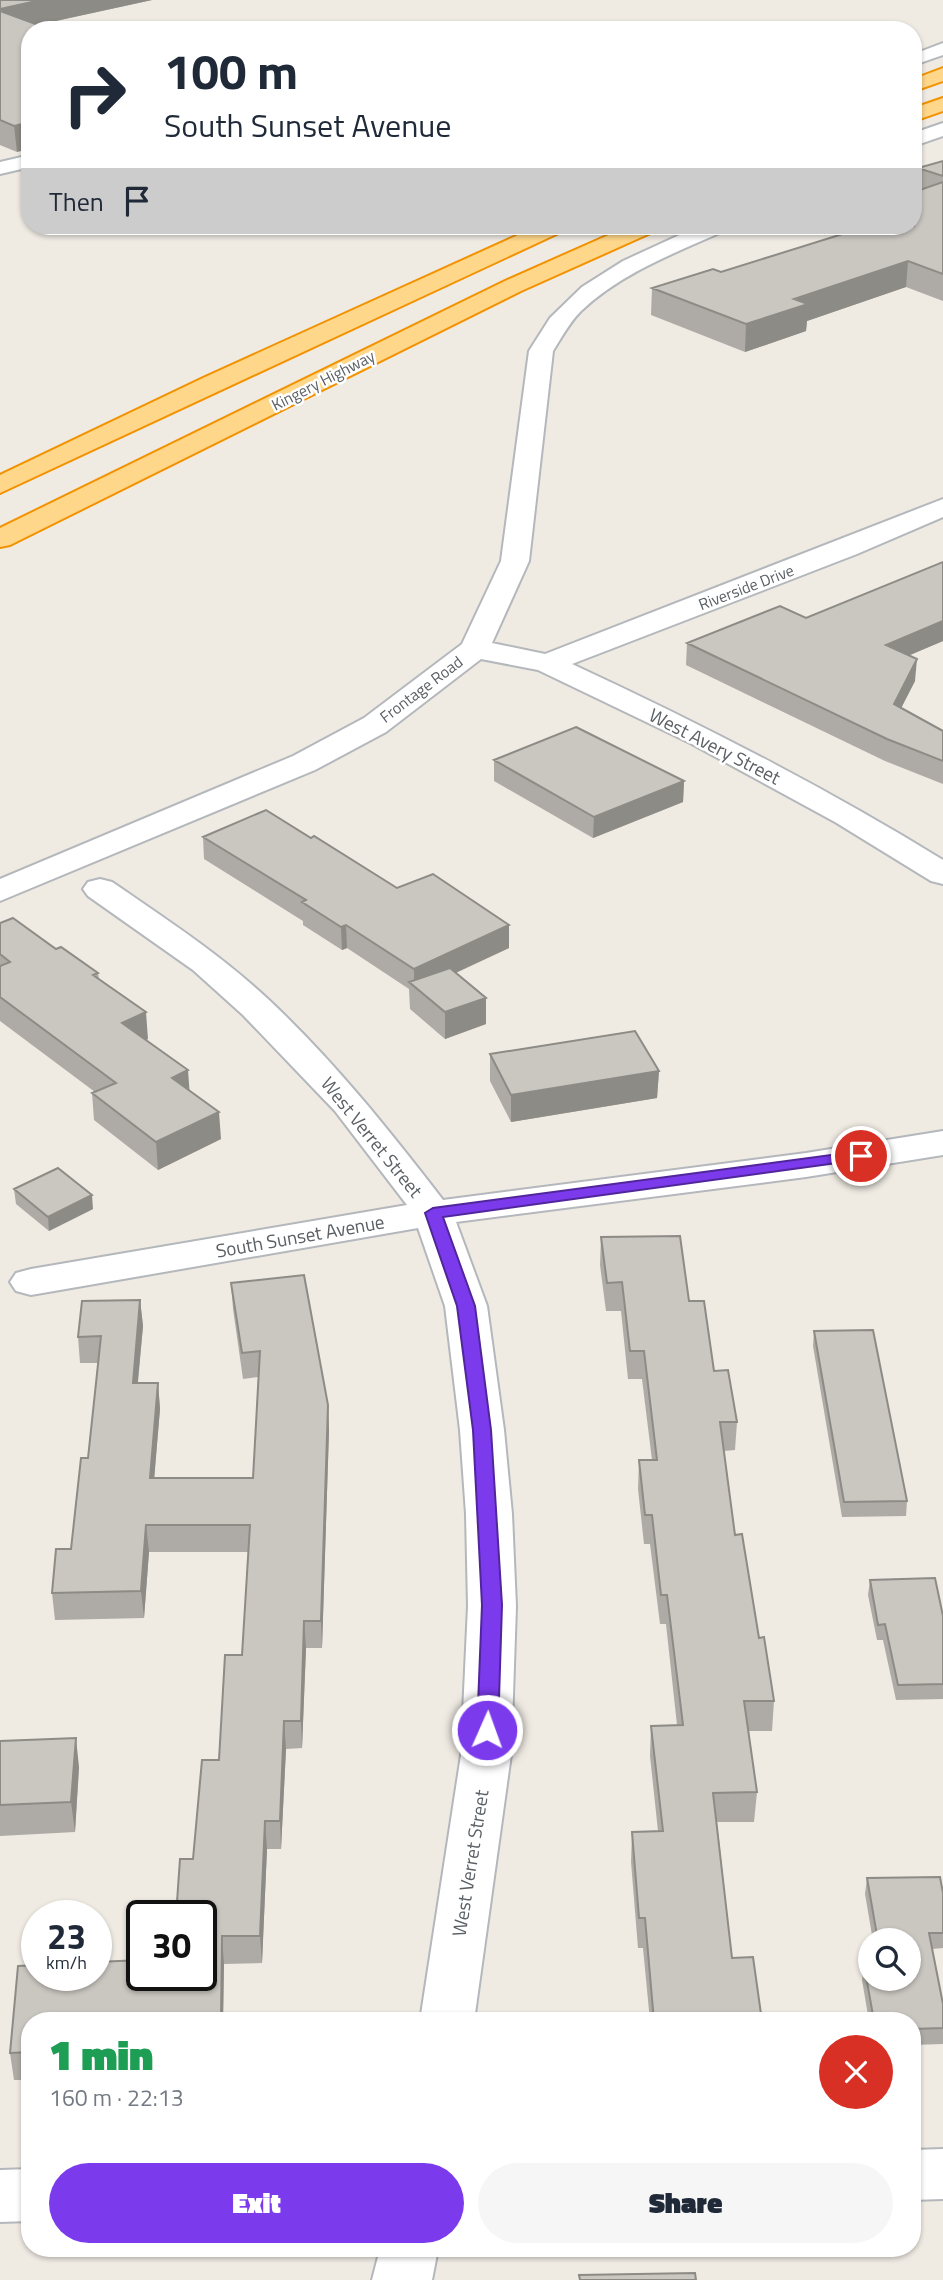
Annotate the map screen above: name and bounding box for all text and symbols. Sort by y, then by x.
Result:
text: 100 m [164,33,298,108]
icon: right [49,49,140,140]
text: South Sunset Avenue [164,101,452,149]
text: Then [49,182,104,221]
icon: arrive [118,182,156,220]
street label: Kingery Highway [267,344,379,416]
street label: Riverside Drive [695,558,797,616]
street label: Frontage Road [374,650,468,728]
street label: West Avery Street [644,700,786,791]
street label: West Verret Street [315,1070,430,1204]
pin [831,1126,891,1186]
icon: arrive [842,1137,880,1175]
street label: South Sunset Avenue [213,1206,386,1265]
position arrow [450,1693,524,1767]
street label: West Verret Street [444,1787,495,1938]
speed limit sign: 30 [126,1900,217,1991]
text: 23 [47,1909,86,1963]
map controls [858,1928,921,1991]
button: search [858,1928,921,1991]
text: km/h [46,1949,87,1976]
text: 1 min [49,2022,153,2086]
button: close [819,2035,893,2109]
text: 160 m · 22:13 [49,2080,184,2115]
button: Exit [49,2163,464,2243]
button: Share [478,2163,893,2243]

